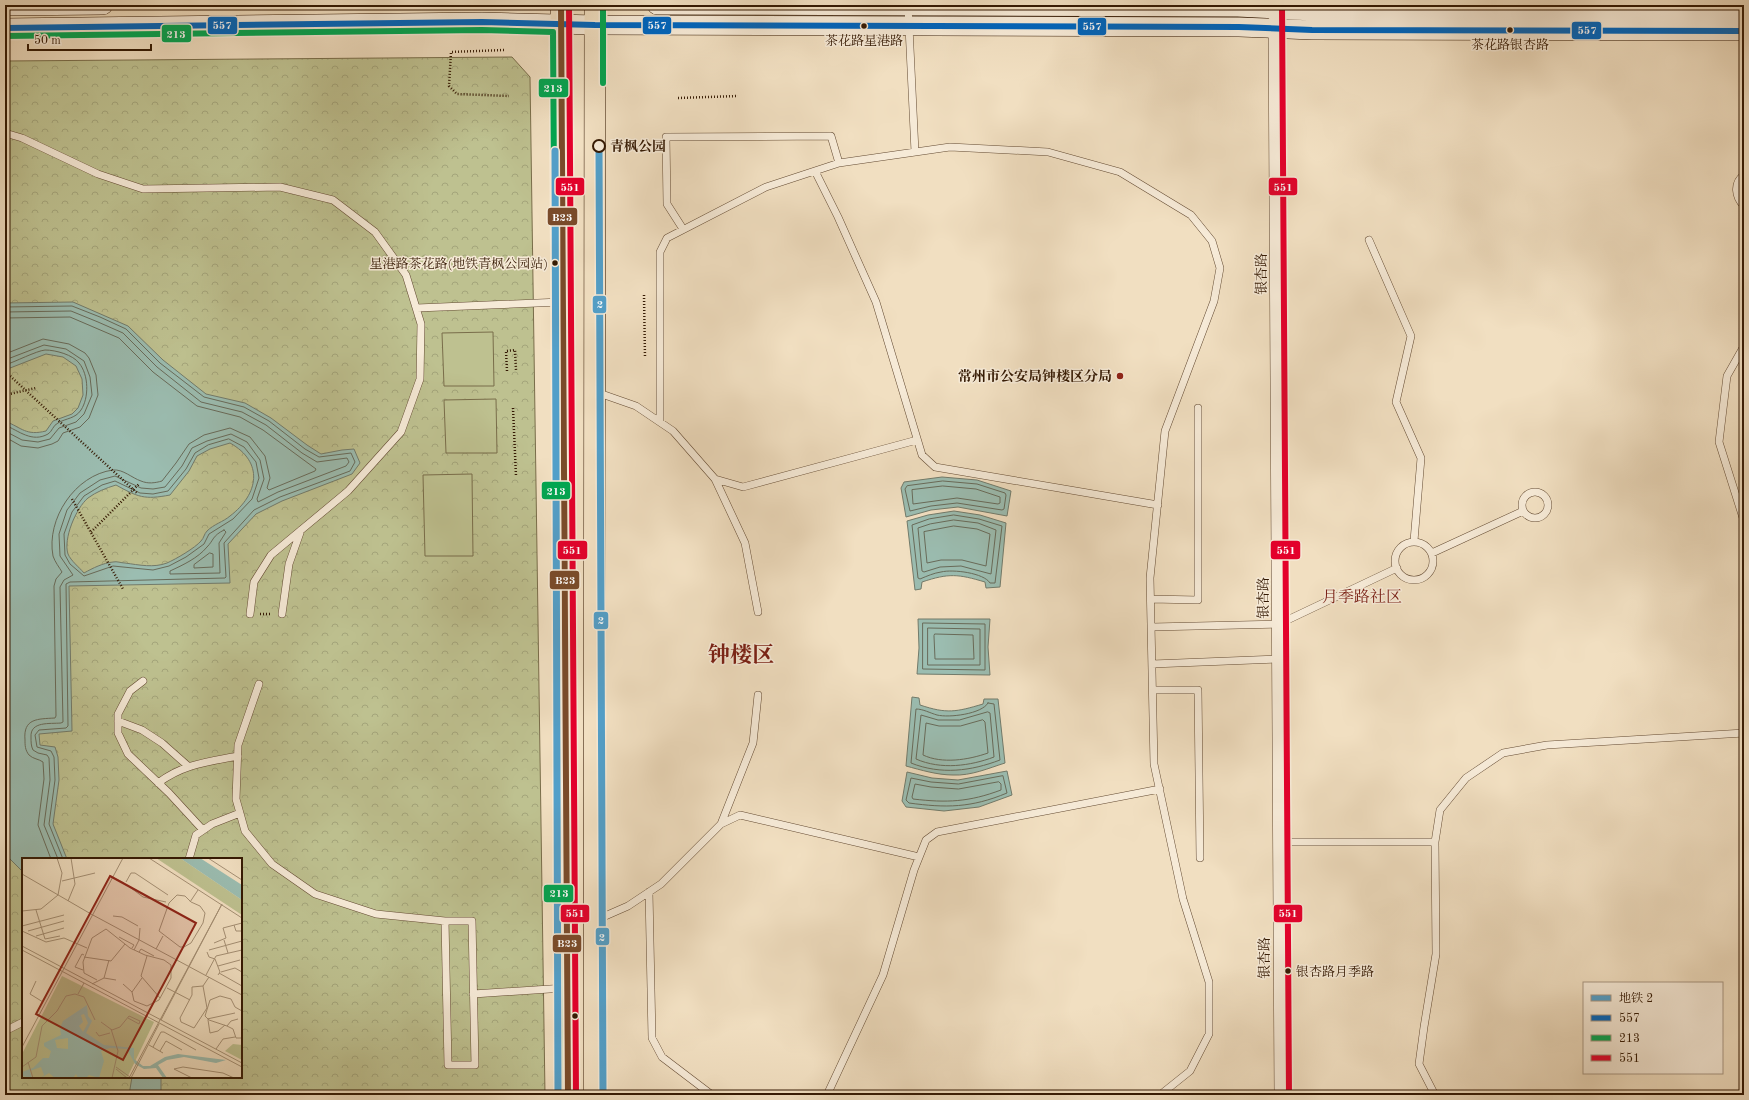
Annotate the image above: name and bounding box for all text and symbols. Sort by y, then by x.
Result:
line badge: 557 [207,16,238,35]
line badge: 557 [642,16,672,35]
line badge: 557 [1077,17,1107,36]
text: 557 [212,21,232,32]
text: 557 [647,21,667,32]
marker: 茶花路星港路 [859,21,869,31]
line badge: 557 [1571,21,1602,40]
text: 557 [1082,22,1102,33]
line badge: 213 [161,24,192,43]
marker: 茶花路银杏路 [1505,25,1515,35]
scale bar [28,26,151,52]
text: 557 [1577,26,1597,37]
text: 213 [166,30,186,41]
text: 50 m [34,34,61,47]
place label: 茶花路星港路 [825,34,903,48]
place label: 茶花路银杏路 [1471,38,1549,52]
line badge: 213 [538,78,569,98]
text: 213 [543,84,563,95]
marker: 青枫公园 [592,139,606,153]
place label: 青枫公园 [610,139,666,154]
line badge: 551 [555,177,585,196]
line badge: 551 [1268,177,1298,196]
text: 551 [560,183,580,194]
text: 551 [1273,183,1293,194]
line badge: B23 [547,207,578,226]
text: B23 [552,213,572,224]
street label: 银杏路 [1254,253,1269,295]
place label: 星港路茶花路(地铁青枫公园站) [369,257,548,271]
marker: 星港路茶花路(地铁青枫公园站) [550,258,560,268]
line badge: 2 [592,295,607,314]
text: 2 [597,300,603,311]
place label: 常州市公安局钟楼区分局 [958,368,1112,384]
marker: 常州市公安局钟楼区分局 [1115,371,1125,381]
line badge: 213 [541,481,571,500]
text: 213 [546,487,566,498]
line badge: 551 [557,540,588,560]
line badge: 551 [1270,540,1301,560]
text: 551 [562,546,582,557]
text: 551 [1276,546,1296,557]
line badge: B23 [549,570,580,590]
text: B23 [555,576,575,587]
street label: 银杏路 [1256,577,1271,619]
district label: 月季路社区 [1322,588,1402,606]
line badge: 2 [593,611,609,630]
text: 2 [598,616,604,627]
district label: 钟楼区 [708,643,774,667]
inset map [22,858,242,1078]
line badge: 213 [543,884,574,903]
text: 213 [549,889,569,900]
line badge: 551 [560,904,590,923]
line badge: 551 [1273,904,1303,923]
text: 551 [565,909,585,920]
text: 551 [1278,909,1298,920]
line badge: 2 [595,927,610,946]
text: 2 [599,933,605,944]
line badge: B23 [552,934,582,953]
street label: 银杏路 [1257,937,1272,979]
text: B23 [557,939,577,950]
place label: 银杏路月季路 [1296,965,1374,979]
marker: 银杏路月季路 [1283,966,1293,976]
legend [1583,982,1723,1074]
text: 地铁 2 [1619,991,1653,1005]
unlabelled marker [570,1011,580,1021]
text: 557 [1619,1012,1640,1025]
text: 213 [1619,1033,1640,1045]
text: 551 [1619,1052,1640,1065]

